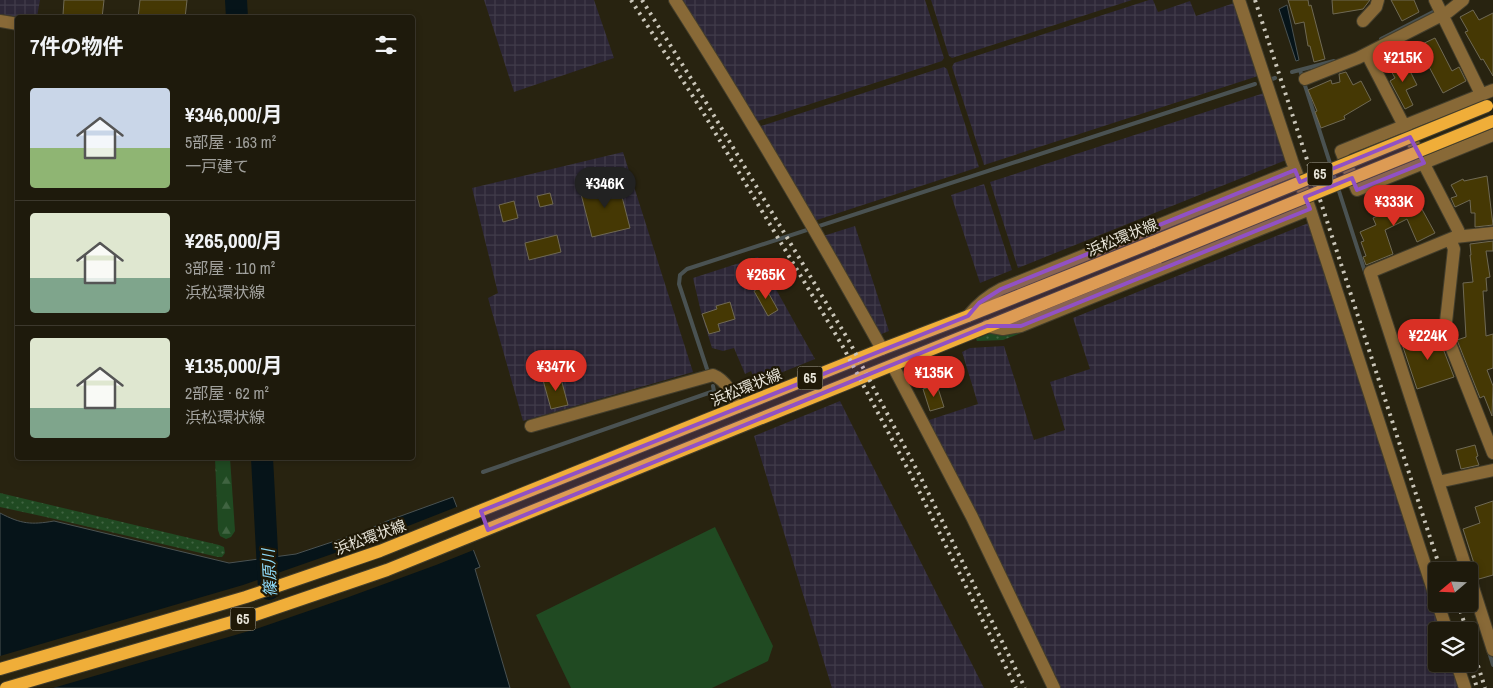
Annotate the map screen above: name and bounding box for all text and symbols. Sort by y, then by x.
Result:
icon: filters [372,31,400,59]
text: 7件の物件 [30,32,124,61]
pin: ¥215K [1368,41,1438,83]
text: ¥215K [1384,46,1422,68]
text: ¥346,000/月 [185,100,283,129]
icon: home [70,108,130,168]
text: 5部屋 · 163 m² [185,131,276,153]
text: 一戸建て [185,155,249,177]
road number: 65 [1308,162,1332,185]
pin: ¥346K [570,166,640,209]
text: ¥346K [586,172,624,194]
pin: ¥333K [1359,184,1429,227]
text: ¥333K [1375,190,1413,212]
street label: 浜松環状線 [1083,213,1161,261]
text: ¥265,000/月 [185,226,283,255]
icon: home [70,233,130,293]
text: 3部屋 · 110 m² [185,257,275,279]
pin: ¥265K [731,258,801,300]
text: ¥265K [747,263,785,285]
text: 浜松環状線 [185,281,265,303]
pin: ¥224K [1393,318,1463,361]
text: ¥224K [1409,324,1447,346]
pin: ¥347K [521,350,591,392]
text: ¥135,000/月 [185,351,283,380]
text: ¥347K [537,355,575,377]
pin: ¥135K [899,356,969,398]
icon: home [70,358,130,418]
text: ¥135K [915,361,953,383]
street label: 浜松環状線 [707,363,785,411]
road number: 65 [798,366,822,389]
text: 2部屋 · 62 m² [185,382,269,404]
text: 浜松環状線 [185,406,265,428]
street label: 浜松環状線 [331,514,409,560]
water label: 篠原川 [257,546,281,598]
north arrow [1428,562,1478,612]
map controls [1428,562,1478,672]
road number: 65 [230,608,256,630]
button: layers [1428,622,1478,672]

